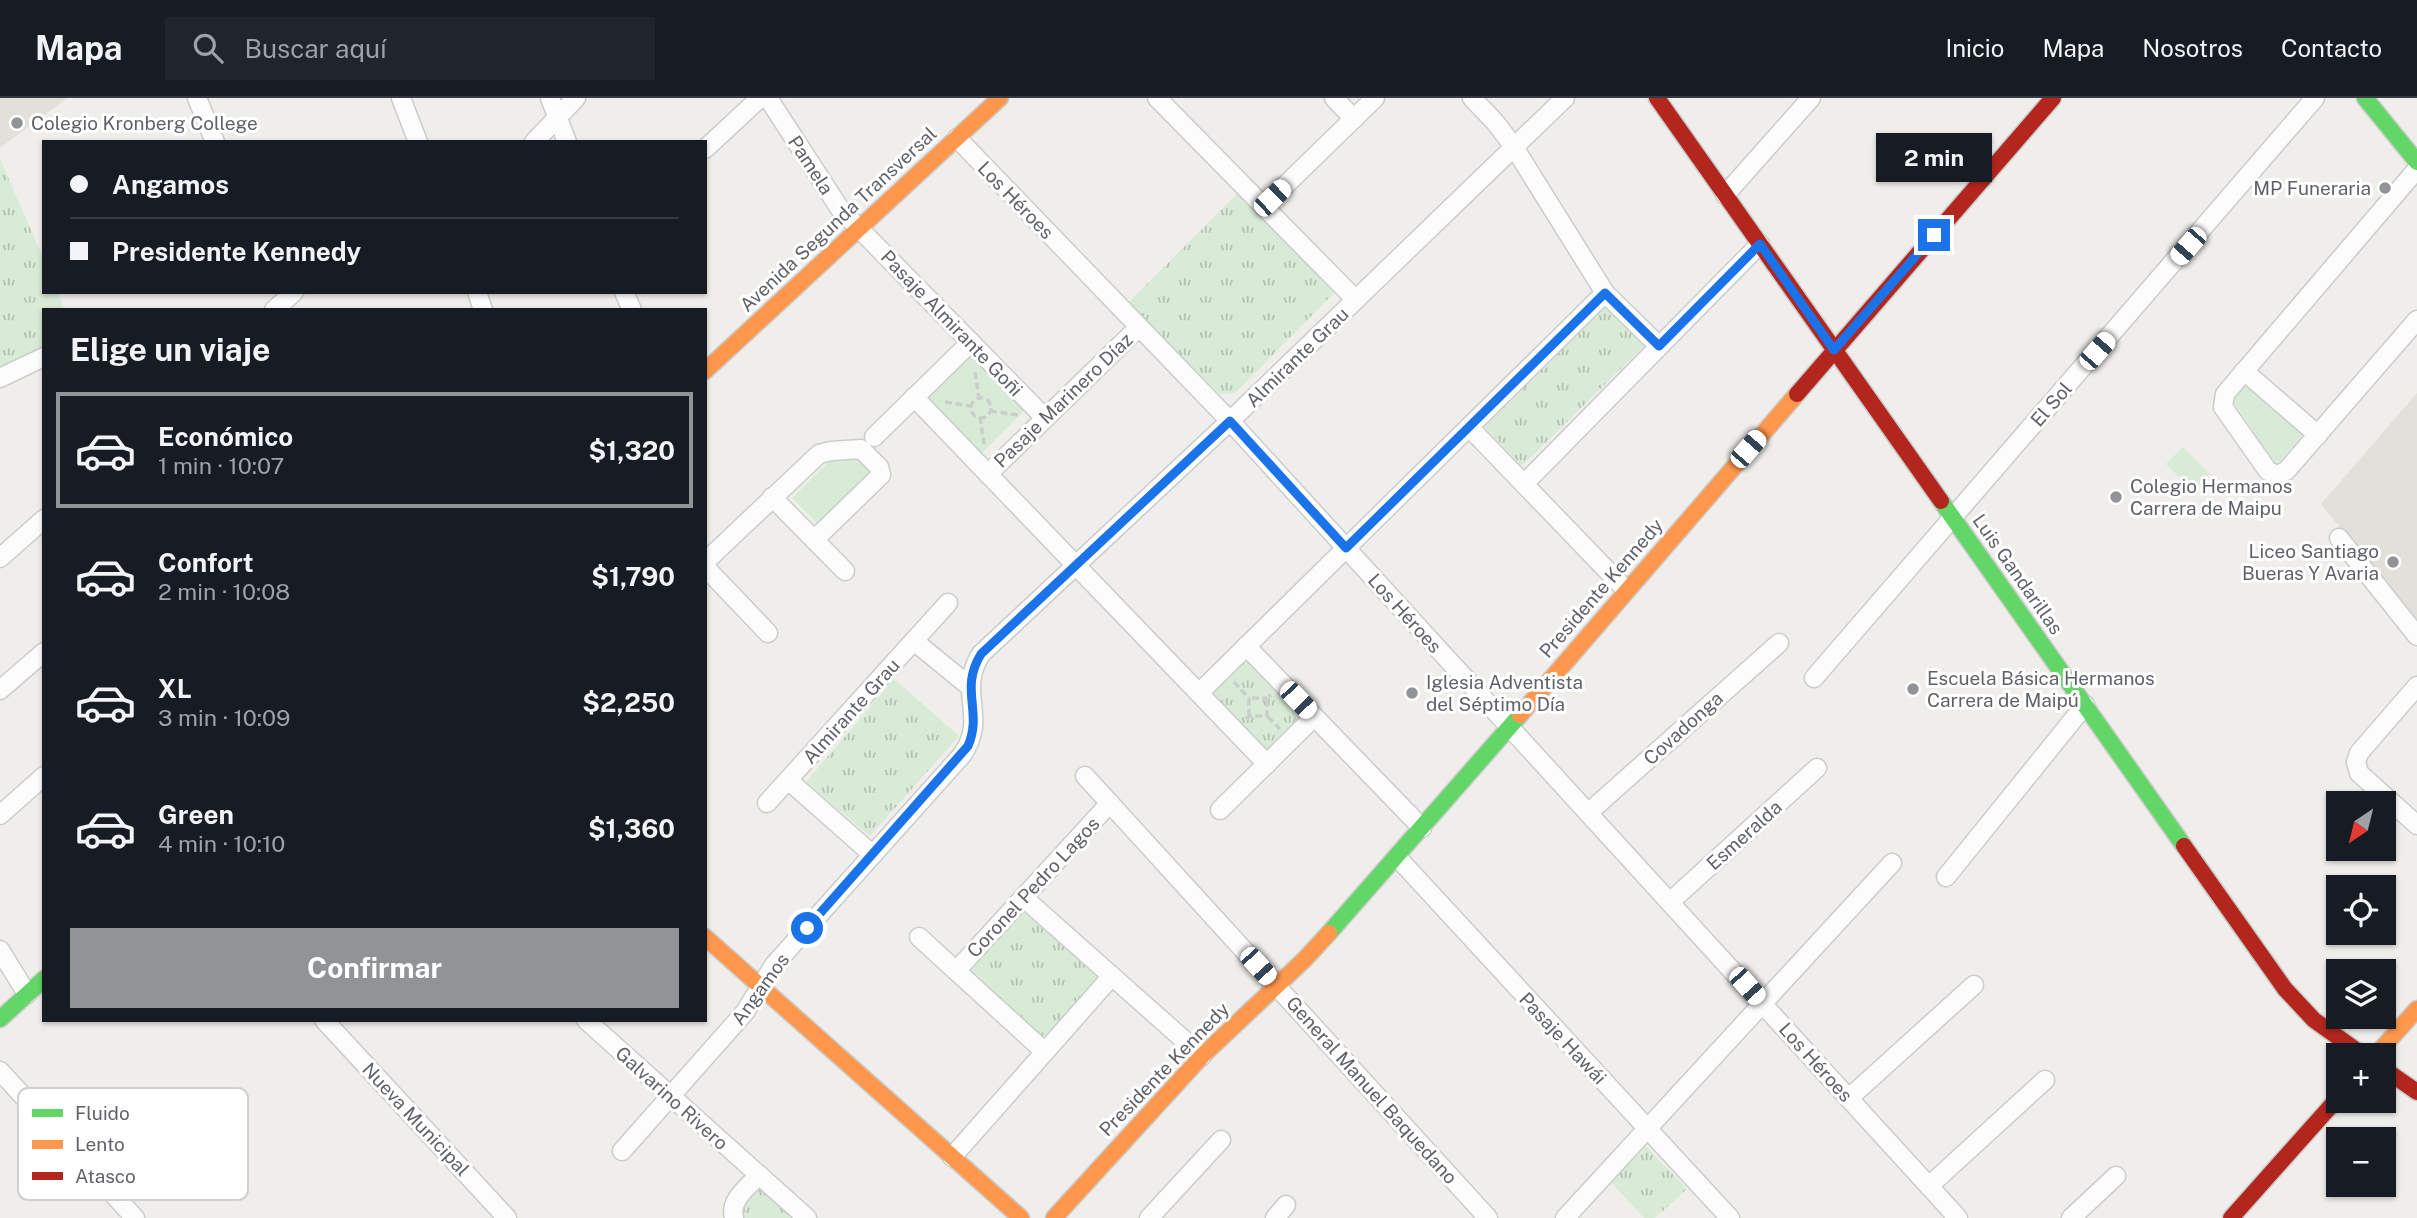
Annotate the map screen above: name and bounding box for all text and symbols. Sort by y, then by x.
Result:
search box [165,17,655,80]
text: Mapa [35,29,123,67]
icon: search [189,29,227,67]
text: Buscar aquí [245,33,386,64]
text: Inicio [1945,34,2004,62]
text: Mapa [2042,34,2104,62]
text: Nosotros [2142,34,2243,62]
text: Contacto [2281,34,2382,62]
place label: Colegio Kronberg College [31,112,258,134]
marker: Colegio Kronberg College [9,115,25,131]
street label: Avenida Segunda Transversal [735,122,941,316]
street label: Pamela [784,131,838,199]
callout: 2 min [1876,134,1992,183]
text: 2 min [1904,144,1964,171]
street label: Los Héroes [974,157,1058,243]
text: Angamos [112,169,229,200]
car [1250,176,1295,220]
place label: MP Funeraria [2253,177,2371,199]
marker: MP Funeraria [2377,180,2393,196]
route end [1918,219,1950,251]
car [2167,223,2210,269]
text: Presidente Kennedy [112,236,361,267]
street label: Pasaje Almirante Goñi [877,246,1027,400]
street label: Almirante Grau [1241,303,1353,411]
street label: Pasaje Marinero Díaz [989,328,1137,472]
car [2076,328,2119,374]
text: Elige un viaje [70,331,270,368]
street label: El Sol [2026,377,2076,431]
icon: car [74,419,137,482]
text: Económico [158,421,293,452]
car [1727,426,1770,472]
text: $1,320 [588,435,675,466]
text: 1 min · 10:07 [158,452,284,479]
place label: Colegio Hermanos Carrera de Maipu [2130,475,2292,519]
marker: Colegio Hermanos Carrera de Maipu [2108,489,2124,505]
street label: Luis Gandarillas [1968,510,2068,638]
street label: Presidente Kennedy [1535,514,1667,662]
place label: Liceo Santiago Bueras Y Avaria [2242,540,2379,584]
icon: car [74,545,137,608]
text: Confort [158,547,254,578]
marker: Liceo Santiago Bueras Y Avaria [2385,554,2401,570]
text: $1,790 [591,561,675,592]
street label: Los Héroes [1364,569,1446,657]
text: 2 min · 10:08 [158,578,290,605]
street label: Almirante Grau [798,654,904,768]
place label: Escuela Básica Hermanos Carrera de Maipú [1927,667,2155,711]
icon: car [74,671,137,734]
place label: Iglesia Adventista del Séptimo Día [1426,671,1583,715]
text: XL [158,673,192,704]
car [1276,678,1321,722]
marker: Escuela Básica Hermanos Carrera de Maipú [1905,681,1921,697]
marker: Iglesia Adventista del Séptimo Día [1404,685,1420,701]
text: $2,250 [582,687,675,718]
street label: Covadonga [1639,687,1727,769]
text: 3 min · 10:09 [158,704,290,731]
north arrow [2326,791,2396,861]
map controls [2326,791,2396,1197]
street label: Esmeralda [1702,796,1786,874]
icon: car [74,797,137,860]
text: Green [158,799,234,830]
street label: Coronel Pedro Lagos [962,812,1104,962]
text: $1,360 [588,813,675,844]
text: 4 min · 10:10 [158,830,285,857]
button: locate [2326,875,2396,945]
route start [791,912,823,944]
button: Confirmar [70,928,679,1008]
car [1237,943,1280,989]
street label: Angamos [727,949,793,1029]
button: layers [2326,959,2396,1029]
car [1726,963,1769,1009]
street label: Pasaje Hawái [1515,988,1611,1088]
street label: General Manuel Baquedano [1282,992,1462,1188]
street label: Presidente Kennedy [1095,998,1233,1140]
street label: Los Héroes [1775,1018,1857,1106]
street label: Galvarino Rivero [611,1042,733,1154]
button: + [2326,1043,2396,1113]
street label: Nueva Municipal [358,1058,474,1180]
legend [18,1088,248,1200]
text: Fluido [75,1102,130,1124]
button: − [2326,1127,2396,1197]
text: Lento [75,1133,125,1155]
text: Atasco [75,1165,136,1187]

